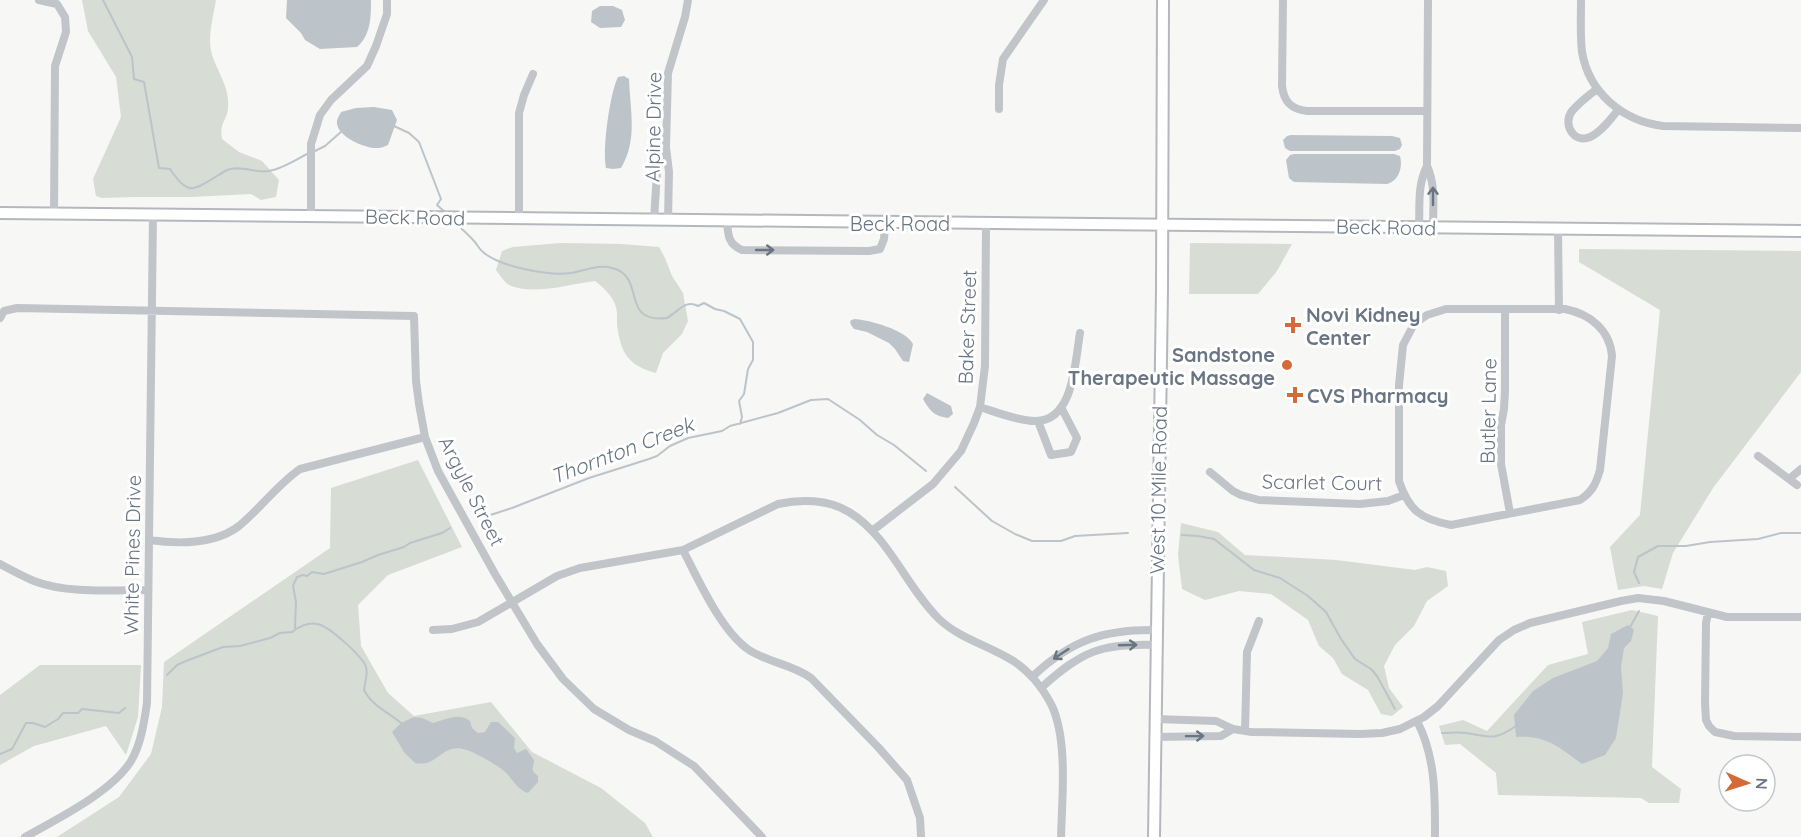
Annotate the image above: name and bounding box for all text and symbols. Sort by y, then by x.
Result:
street label: Alpine Drive [640,72,666,182]
one-way arrow [1427,187,1439,207]
street label: Beck Road [365,204,465,230]
street label: Beck Road [850,211,950,236]
street label: Beck Road [1336,214,1436,240]
one-way arrow [754,244,774,256]
street label: Baker Street [953,269,981,385]
place label: Novi Kidney Center [1306,302,1420,350]
marker: Novi Kidney Center [1284,316,1302,334]
place label: Sandstone Therapeutic Massage [1068,342,1275,390]
marker: Sandstone Therapeutic Massage [1280,358,1294,372]
street label: Butler Lane [1475,358,1501,464]
place label: CVS Pharmacy [1307,383,1449,408]
marker: CVS Pharmacy [1288,388,1302,402]
street label: West 10 Mile Road [1144,406,1172,574]
water label: Thornton Creek [547,410,699,489]
street label: Argyle Street [434,432,510,550]
street label: Scarlet Court [1262,468,1383,496]
street label: White Pines Drive [118,475,146,635]
one-way arrow [1118,639,1138,651]
one-way arrow [1054,648,1070,660]
one-way arrow [1184,730,1204,742]
north arrow [1717,753,1777,813]
text: N [1752,777,1772,790]

